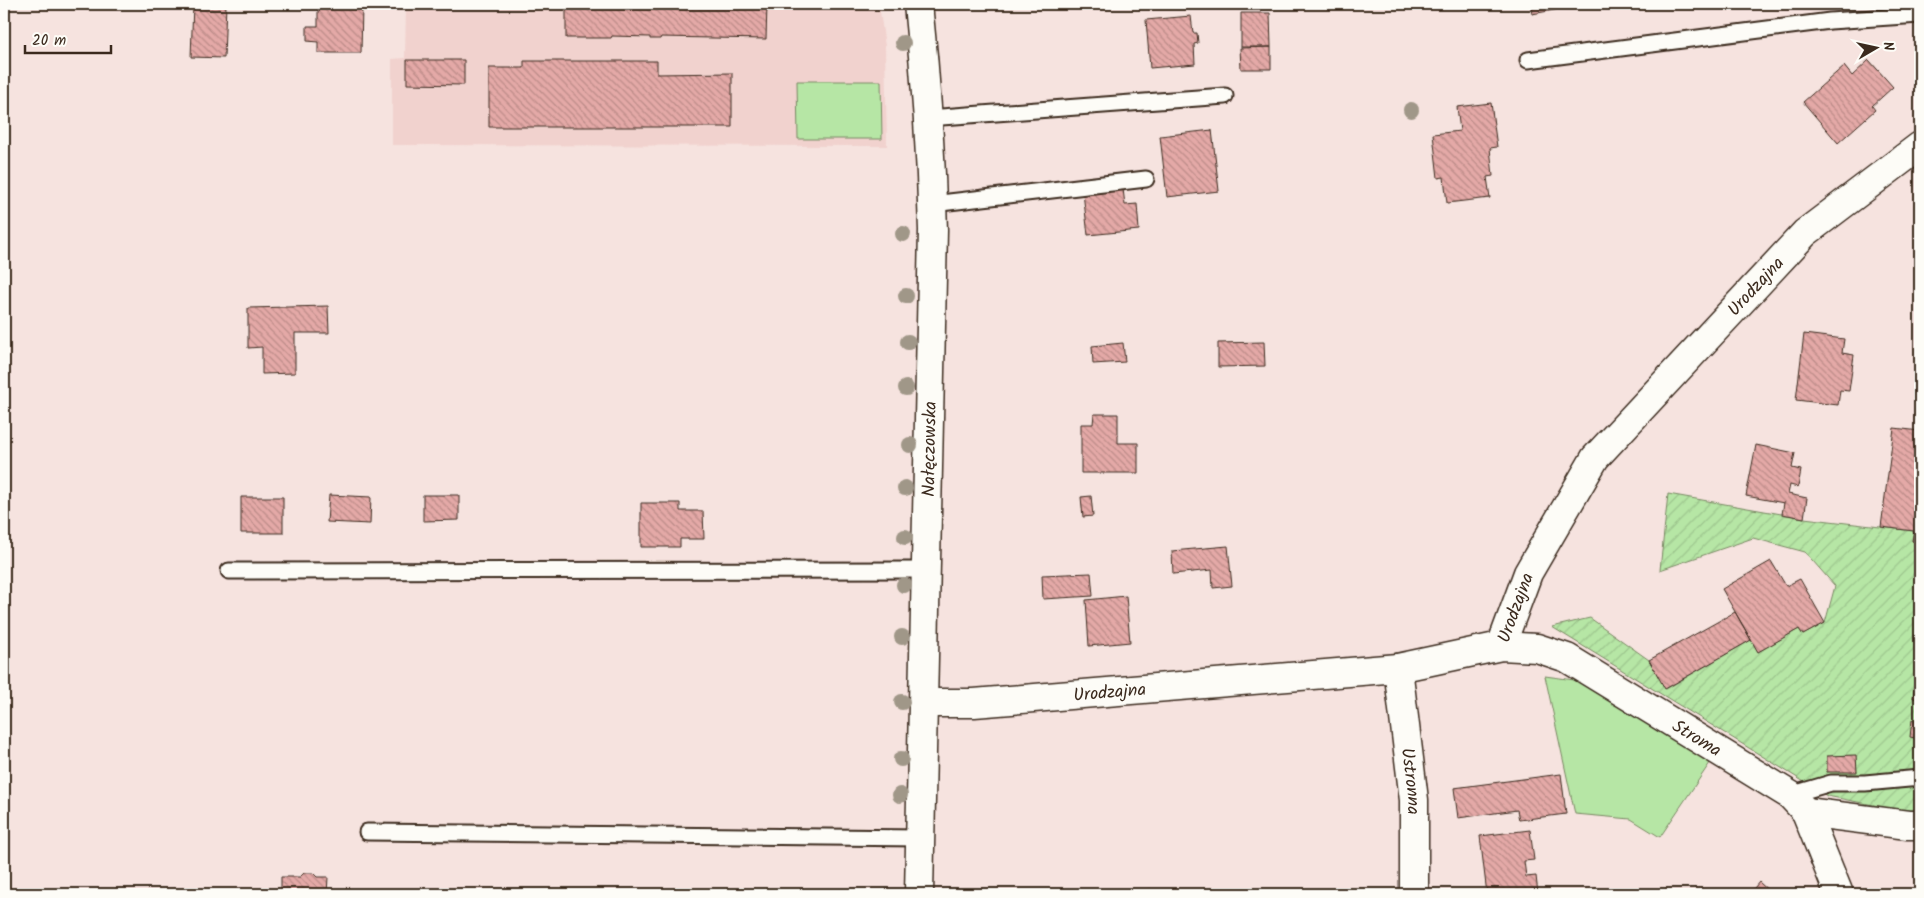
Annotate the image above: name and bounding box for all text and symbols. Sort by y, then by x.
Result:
scale bar [25,22,111,54]
north arrow [1852,22,1902,72]
text: 20 m [32,29,66,53]
text: N [1876,40,1899,52]
street label: Urodzajna [1721,251,1792,324]
street label: Nałęczowska [915,401,946,497]
street label: Urodzajna [1490,569,1543,647]
street label: Urodzajna [1072,676,1147,711]
street label: Stroma [1666,713,1727,765]
street label: Ustronna [1392,746,1427,815]

